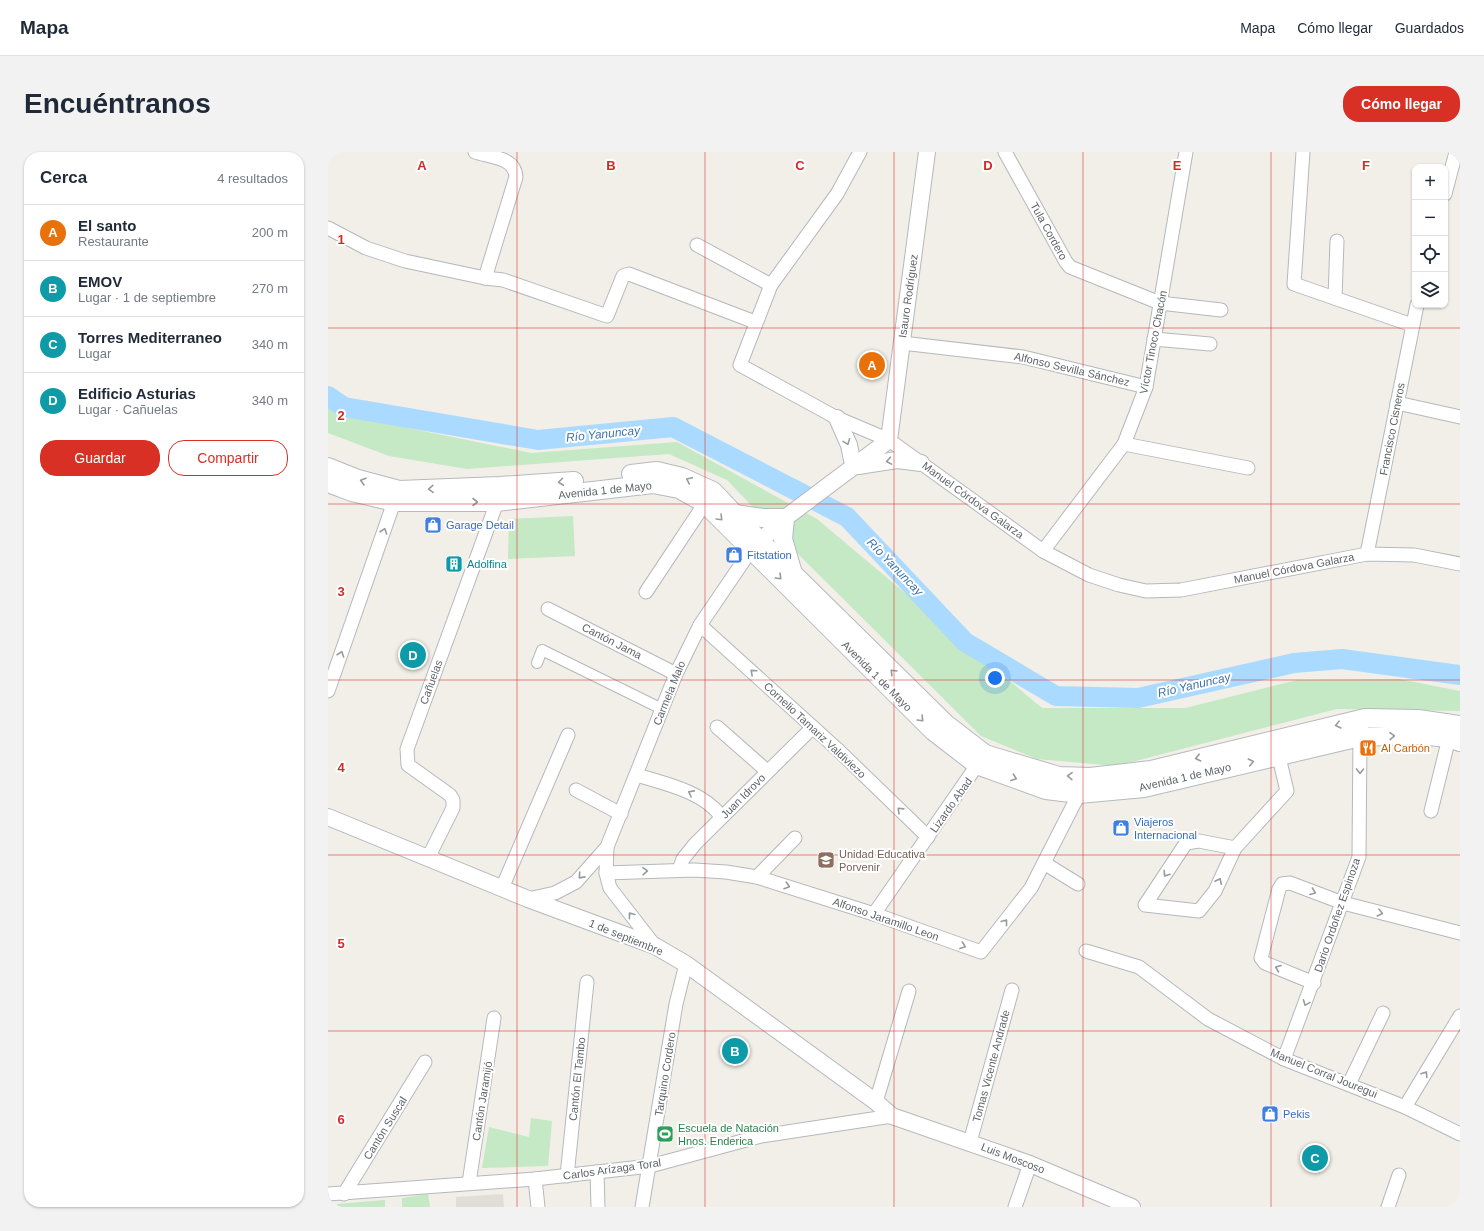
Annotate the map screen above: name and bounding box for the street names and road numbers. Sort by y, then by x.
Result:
street label: Tula Cordero [1028,200,1070,262]
street label: Isauro Rodríguez [896,253,920,339]
street label: Víctor Tinoco Chacón [1137,289,1169,395]
street label: Alfonso Sevilla Sánchez [1013,350,1131,388]
street label: Francisco Cisneros [1377,381,1407,476]
street label: Manuel Córdova Galarza [920,459,1027,541]
street label: Avenida 1 de Mayo [558,479,652,501]
street label: Manuel Córdova Galarza [1233,550,1356,586]
street label: Cantón Jama [580,621,645,662]
street label: Avenida 1 de Mayo [840,639,914,713]
street label: Cañuelas [417,658,445,706]
street label: Carmela Malo [651,659,687,727]
street label: Cornelio Tamariz Valdiviezo [762,680,868,780]
street label: Avenida 1 de Mayo [1138,761,1232,793]
street label: Juan Idrovo [718,771,768,821]
street label: Lizardo Abad [928,775,974,835]
street label: Dario Ordoñez Espinoza [1312,856,1362,974]
street label: Alfonso Jaramillo Leon [831,895,941,943]
street label: 1 de septiembre [587,917,665,957]
street label: Tomas Vicente Andrade [970,1008,1012,1124]
street label: Tarquino Cordero [652,1031,678,1117]
street label: Cantón El Tambo [567,1037,587,1121]
street label: Manuel Corral Jouregui [1269,1046,1379,1100]
street label: Cantón Jaramijó [470,1061,494,1141]
street label: Cantón Suscal [361,1094,409,1162]
street label: Luis Moscoso [979,1140,1047,1176]
street label: Carlos Arízaga Toral [562,1156,662,1182]

